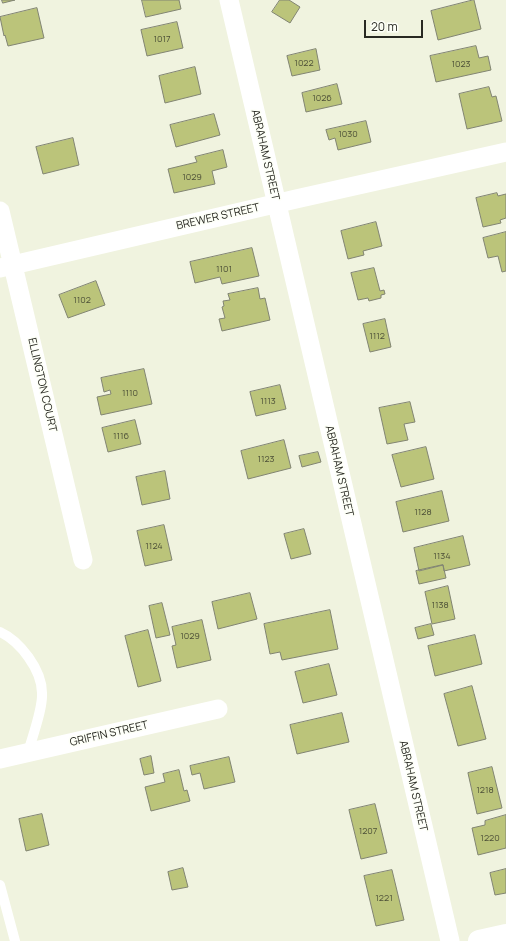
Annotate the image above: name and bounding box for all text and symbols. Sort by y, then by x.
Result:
scale bar [366,12,425,38]
text: 20 m [371,18,398,35]
house number: 1017 [153,34,171,44]
house number: 1022 [294,58,314,68]
house number: 1023 [451,59,471,69]
house number: 1026 [312,93,332,103]
street label: ABRAHAM STREET [248,108,282,202]
house number: 1030 [338,129,358,139]
house number: 1029 [182,172,202,182]
street label: BREWER STREET [175,201,261,233]
house number: 1101 [216,264,232,274]
house number: 1102 [73,295,91,305]
house number: 1112 [369,331,385,341]
street label: ELLINGTON COURT [25,337,59,433]
house number: 1110 [122,388,138,398]
house number: 1113 [260,396,276,406]
street label: ABRAHAM STREET [322,424,356,518]
house number: 1116 [113,431,129,441]
house number: 1123 [257,454,275,464]
house number: 1128 [414,507,432,517]
house number: 1124 [145,541,163,551]
house number: 1134 [433,551,451,561]
house number: 1138 [431,600,449,610]
house number: 1029 [180,631,200,641]
street label: GRIFFIN STREET [69,719,149,749]
street label: ABRAHAM STREET [396,739,430,833]
house number: 1218 [476,785,494,795]
house number: 1207 [359,826,377,836]
house number: 1220 [480,833,500,843]
house number: 1221 [375,893,393,903]

